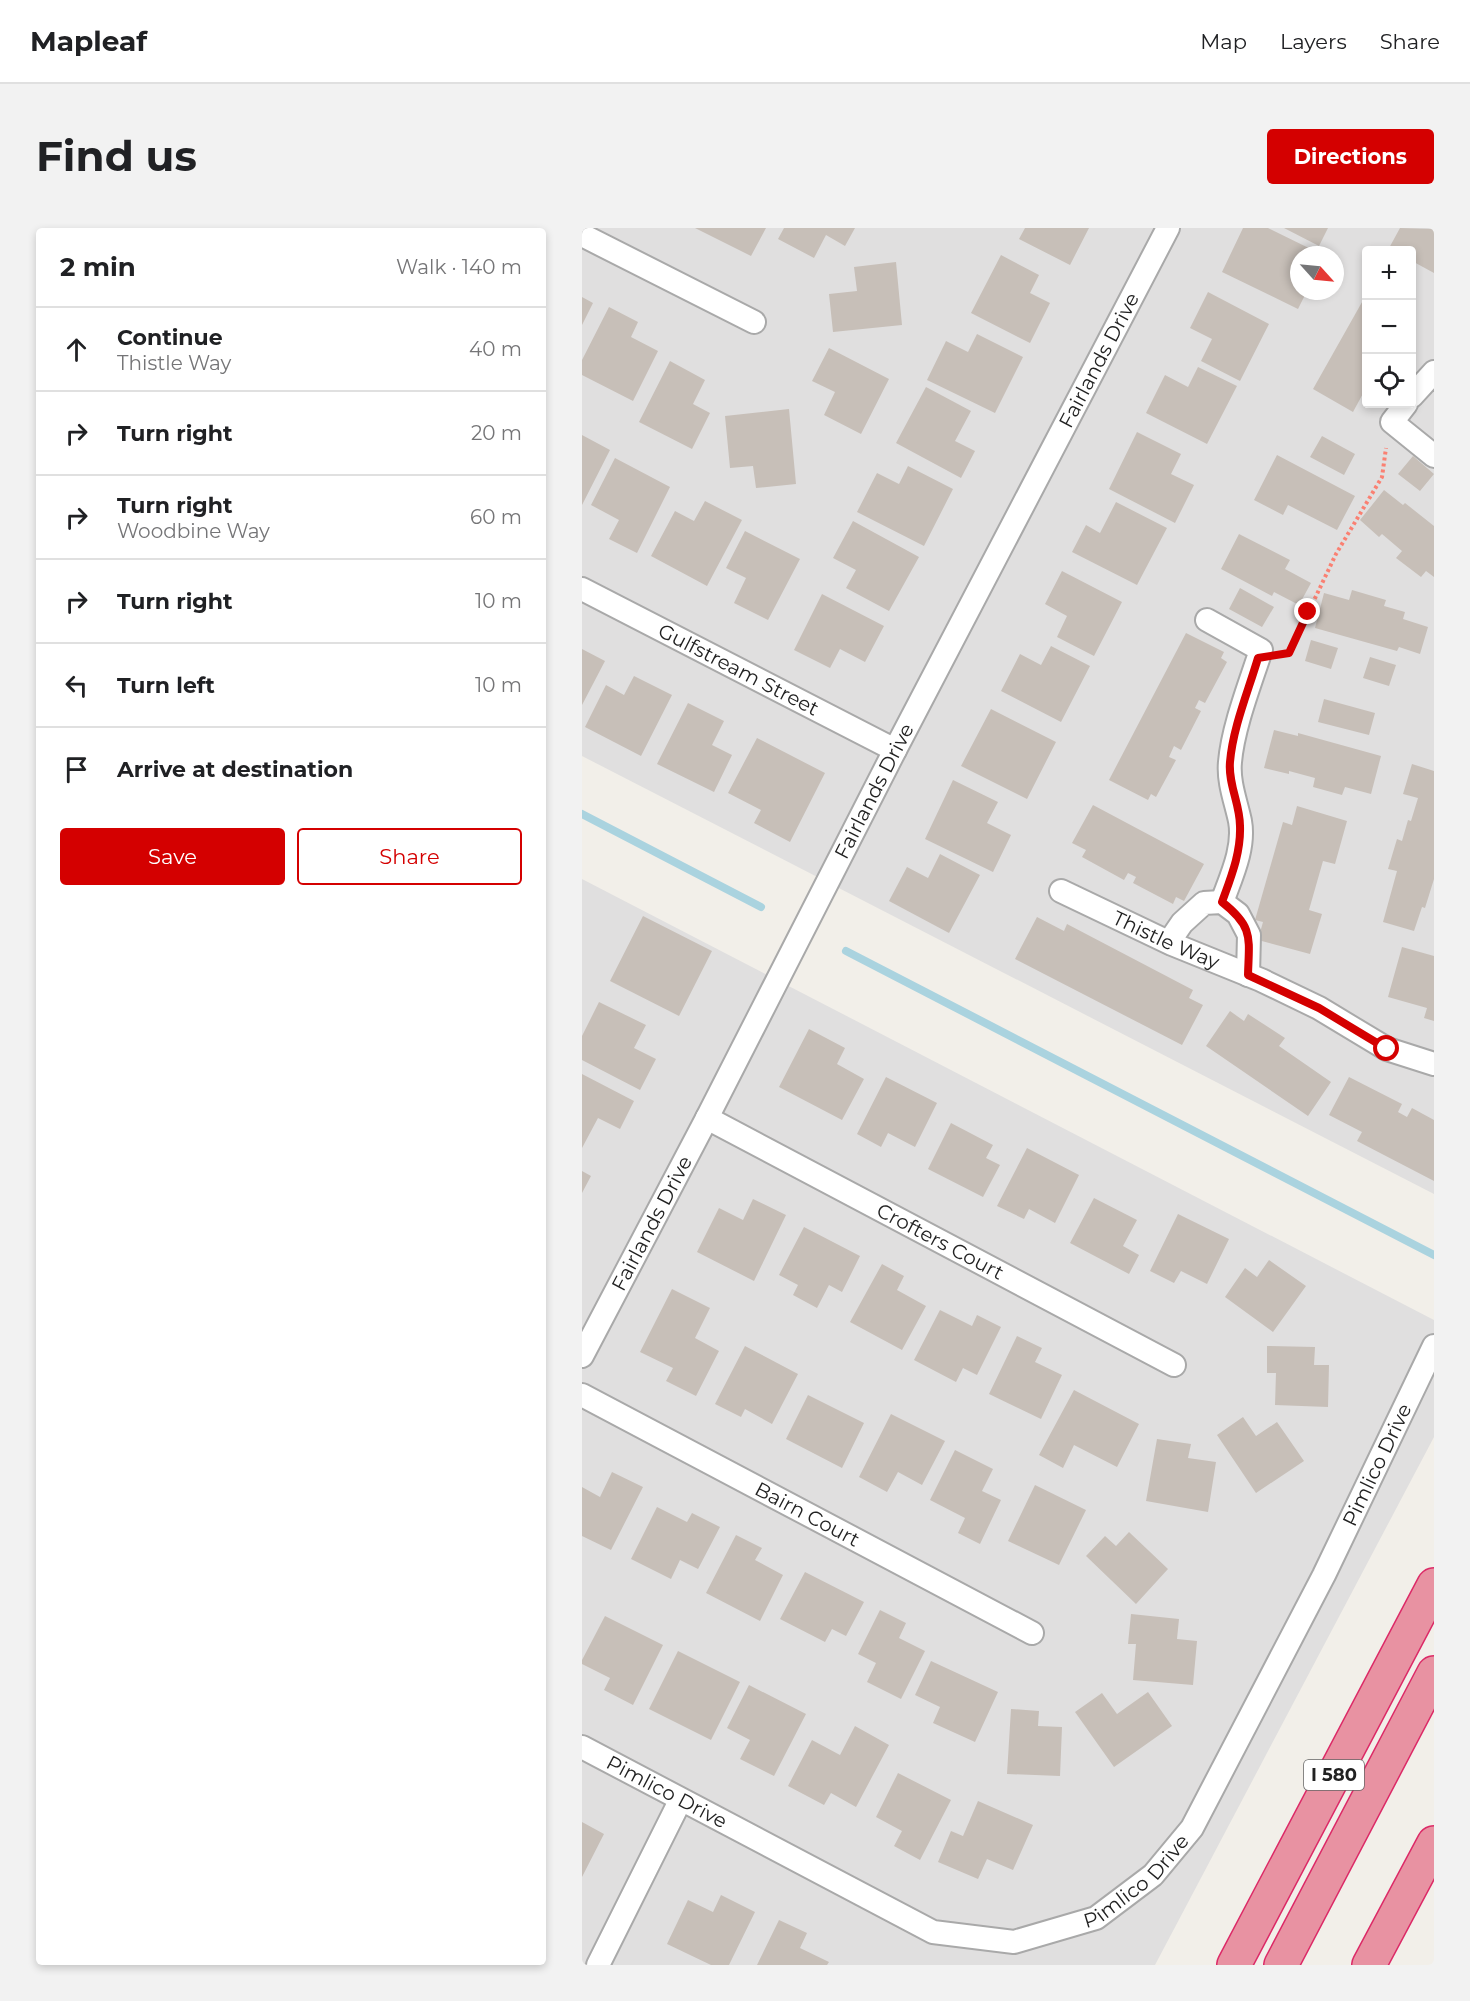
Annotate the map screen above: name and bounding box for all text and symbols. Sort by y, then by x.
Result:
text: Mapleaf [30,24,147,58]
text: Map [1200,29,1247,54]
text: Layers [1280,29,1347,54]
text: Share [1380,29,1440,54]
button: Directions [1267,129,1434,184]
text: Find us [36,130,197,182]
north arrow [1290,246,1344,300]
map controls [1362,246,1416,408]
button: + [1362,246,1416,300]
text: 2 min [60,251,136,283]
text: Walk · 140 m [396,255,522,279]
street label: Fairlands Drive [1054,289,1144,432]
button: − [1362,300,1416,354]
text: Continue [117,324,223,351]
icon: ahead [60,333,93,366]
text: 40 m [469,337,522,361]
text: Thistle Way [117,351,231,375]
button: locate [1362,354,1416,408]
icon: right [60,417,93,450]
text: Turn right [117,420,232,447]
text: 20 m [471,421,522,445]
text: Turn right [117,492,232,519]
icon: right [60,501,93,534]
text: 60 m [470,505,522,529]
text: Woodbine Way [117,519,270,543]
icon: right [60,585,93,618]
text: Turn right [117,588,232,615]
text: 10 m [475,589,522,613]
route end [1294,598,1320,624]
street label: Gulfstream Street [654,618,823,721]
icon: left [60,669,93,702]
text: Turn left [117,672,215,699]
text: 10 m [475,673,522,697]
street label: Fairlands Drive [829,719,919,863]
icon: arrive [60,753,93,786]
text: Arrive at destination [117,756,353,783]
button: Save [60,828,285,885]
button: Share [297,828,522,885]
street label: Thistle Way [1109,906,1223,974]
route start [1373,1035,1399,1061]
street label: Fairlands Drive [606,1152,697,1295]
street label: Crofters Court [873,1198,1008,1285]
street label: Pimlico Drive [1337,1400,1417,1530]
street label: Bairn Court [751,1477,864,1552]
street label: Pimlico Drive [602,1750,731,1833]
road number: I 580 [1304,1760,1364,1790]
street label: Pimlico Drive [1081,1829,1194,1933]

